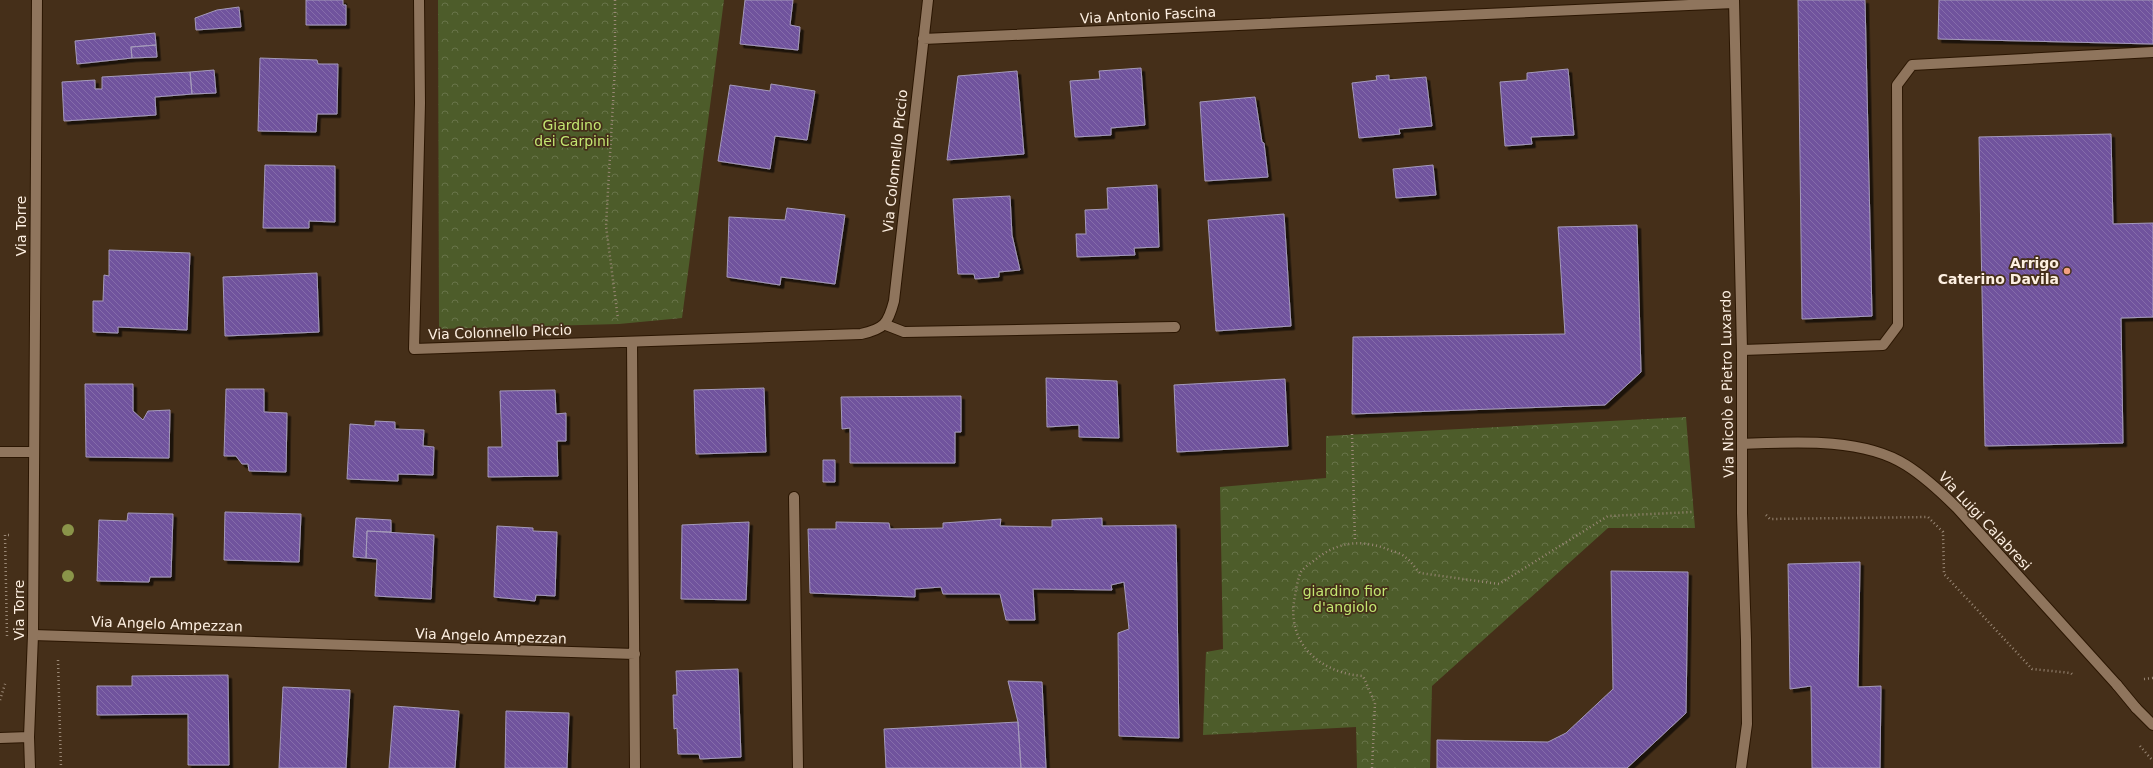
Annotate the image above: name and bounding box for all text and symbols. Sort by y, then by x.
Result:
street label: Via Antonio Fascina [1080,3,1216,27]
street label: Via Colonnello Piccio [880,89,910,233]
park label: Giardino dei Carpini [534,117,610,149]
street label: Via Torre [13,196,29,256]
place label: Arrigo Caterino Davila [1938,255,2059,287]
marker: Arrigo Caterino Davila [2062,266,2072,276]
street label: Via Nicolò e Pietro Luxardo [1717,290,1737,478]
street label: Via Colonnello Piccio [428,321,572,343]
street label: Via Luigi Calabresi [1935,468,2035,574]
street label: Via Torre [11,580,27,640]
park label: giardino fior d'angiolo [1303,583,1388,615]
street label: Via Angelo Ampezzan [91,613,243,635]
street label: Via Angelo Ampezzan [415,625,567,647]

